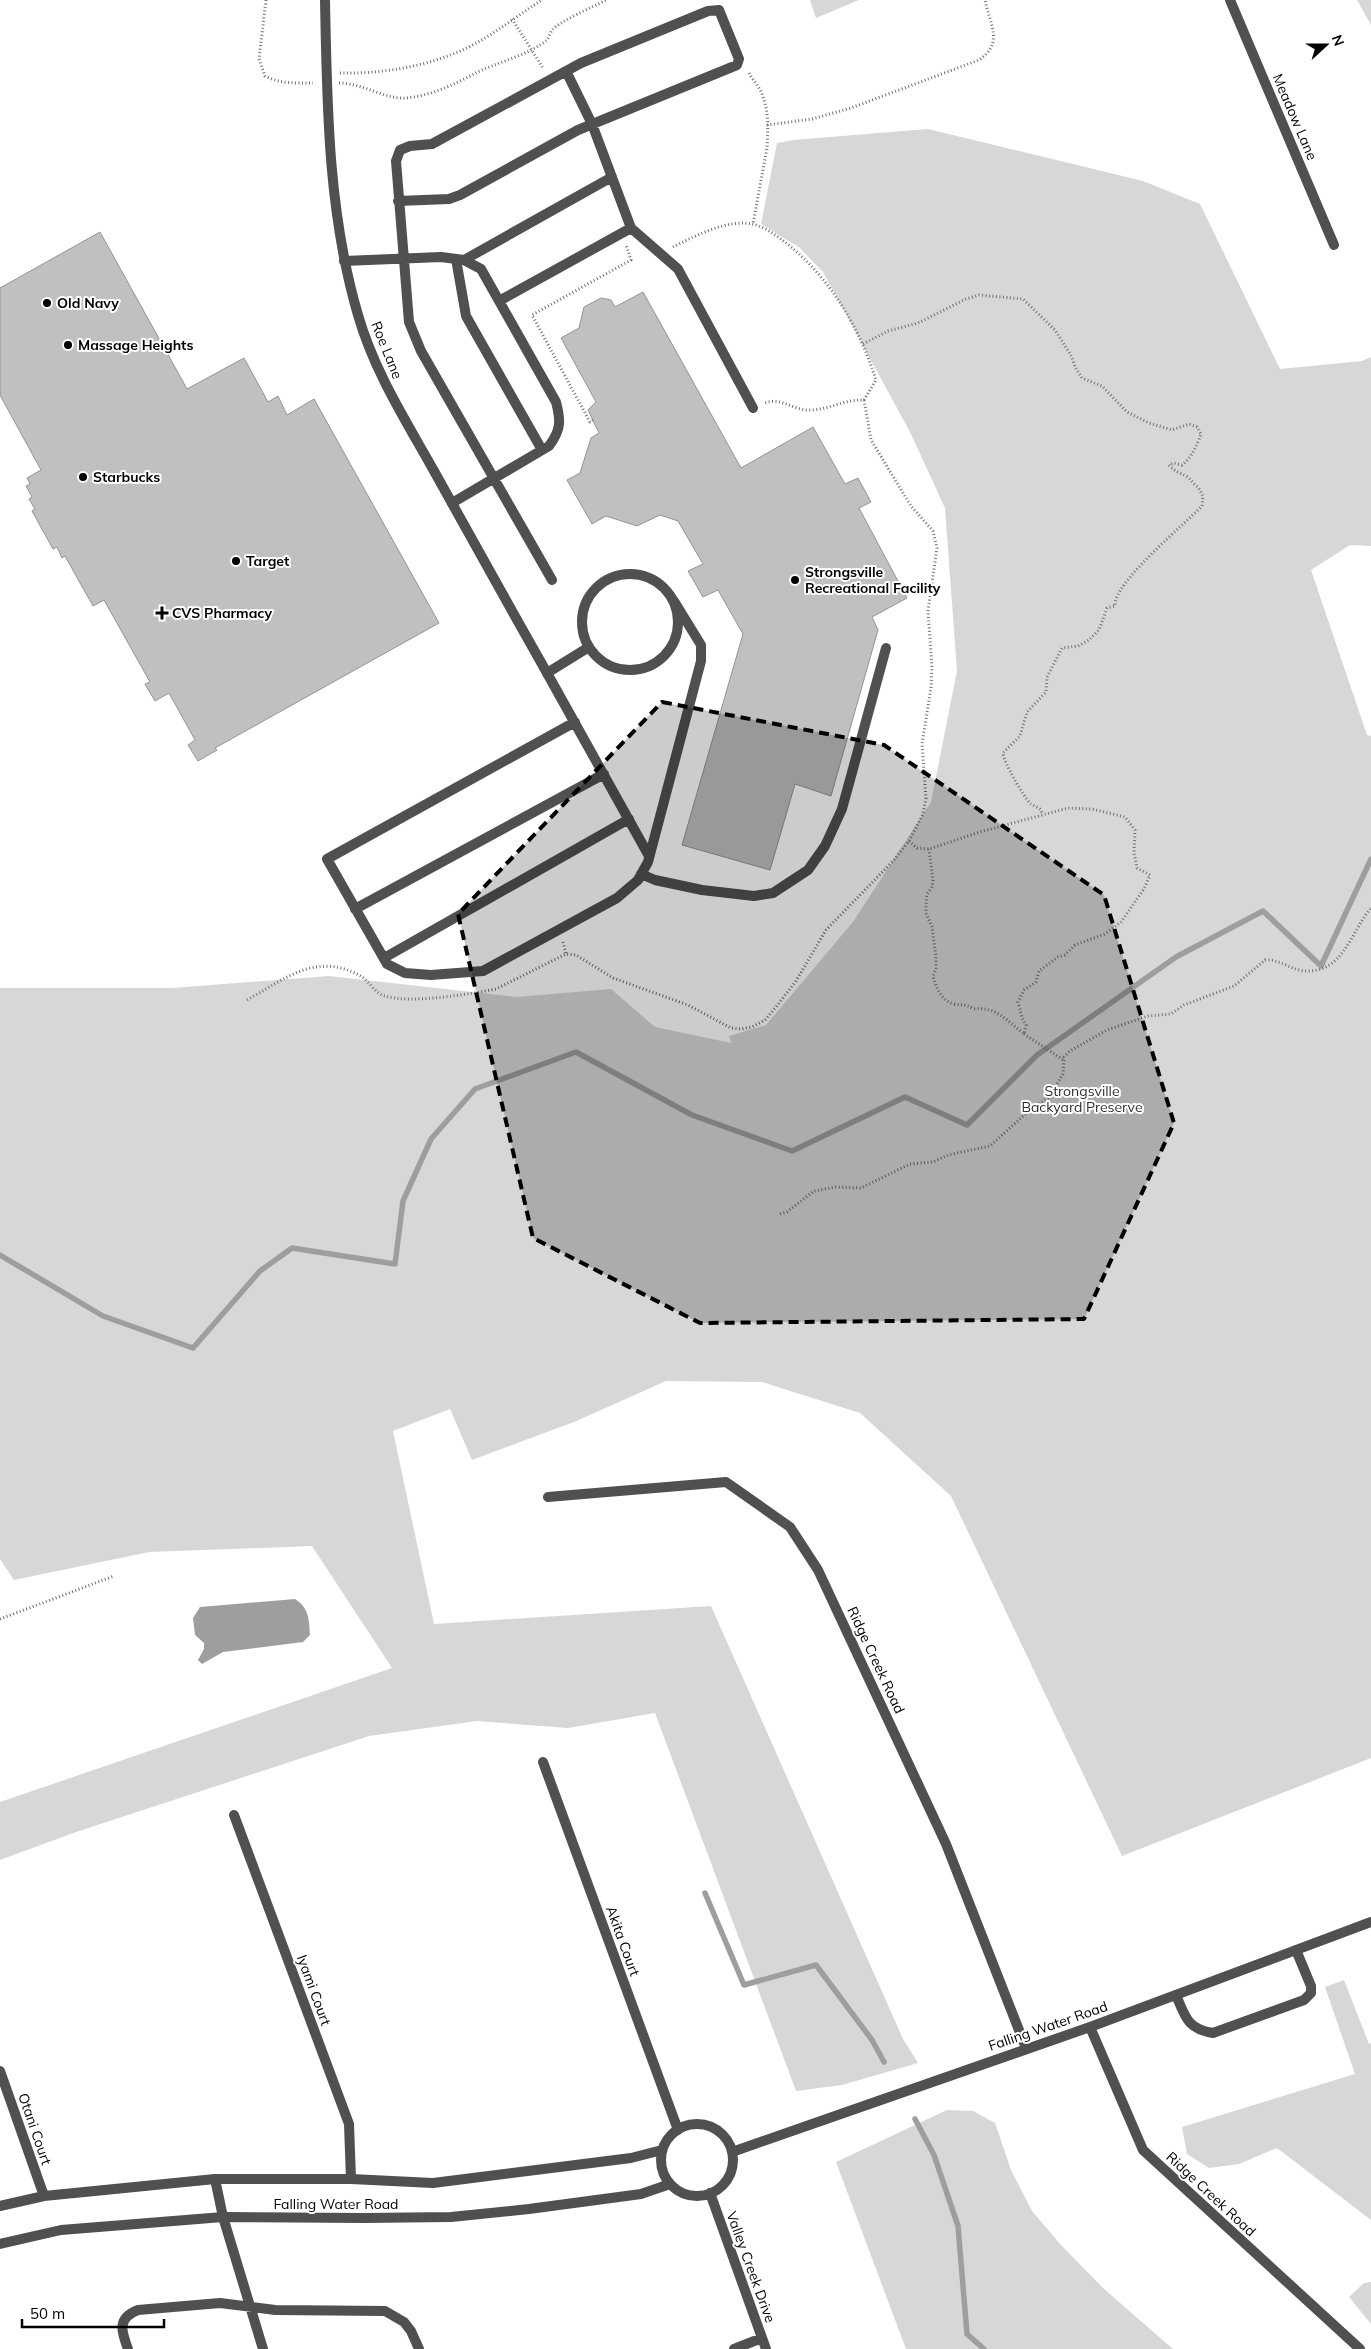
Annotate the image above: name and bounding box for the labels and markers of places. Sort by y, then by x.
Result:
place label: Old Navy [57,294,119,312]
marker: Old Navy [41,297,53,309]
place label: Massage Heights [78,336,193,354]
marker: Massage Heights [62,339,74,351]
place label: Starbucks [93,468,160,486]
marker: Starbucks [77,471,89,483]
place label: Target [246,552,290,570]
marker: Target [230,555,242,567]
place label: Strongsville Recreational Facility [805,563,941,597]
marker: Strongsville Recreational Facility [789,574,801,586]
place label: CVS Pharmacy [172,604,272,622]
marker: CVS Pharmacy [156,607,168,619]

